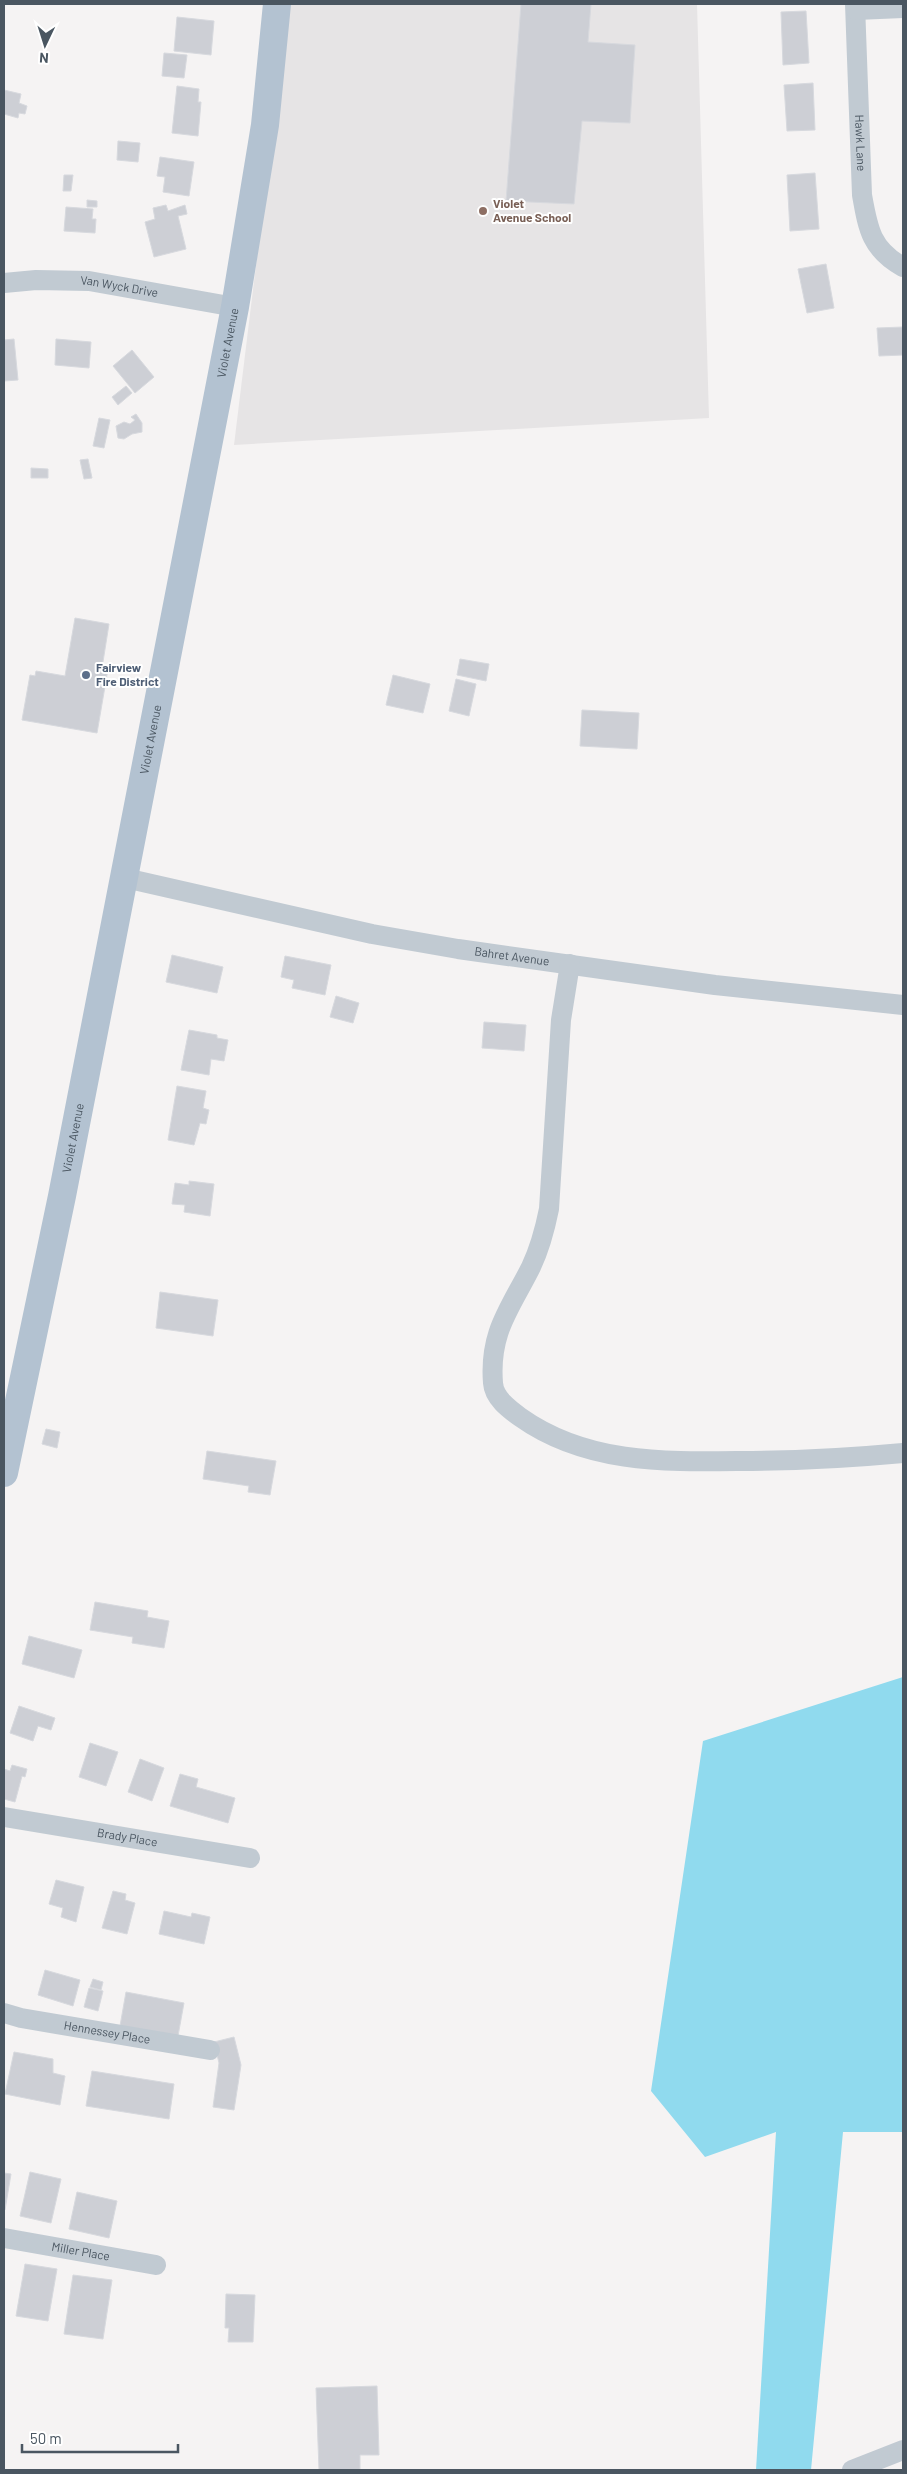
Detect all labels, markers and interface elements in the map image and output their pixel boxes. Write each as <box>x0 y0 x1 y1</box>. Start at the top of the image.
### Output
north arrow <box>20 20 70 70</box>
text: N <box>39 50 49 67</box>
street label: Hawk Lane <box>853 114 869 171</box>
place label: Violet Avenue School <box>493 196 571 224</box>
marker: Violet Avenue School <box>477 205 489 217</box>
street label: Van Wyck Drive <box>80 273 160 299</box>
street label: Violet Avenue <box>213 307 241 379</box>
place label: Fairview Fire District <box>96 660 159 688</box>
marker: Fairview Fire District <box>80 669 92 681</box>
street label: Violet Avenue <box>136 703 163 775</box>
street label: Bahret Avenue <box>474 943 550 968</box>
street label: Violet Avenue <box>59 1102 86 1174</box>
street label: Brady Place <box>96 1825 159 1848</box>
street label: Hennessey Place <box>63 2017 152 2046</box>
street label: Miller Place <box>51 2239 111 2263</box>
scale bar <box>22 2422 179 2454</box>
text: 50 m <box>30 2429 62 2447</box>

